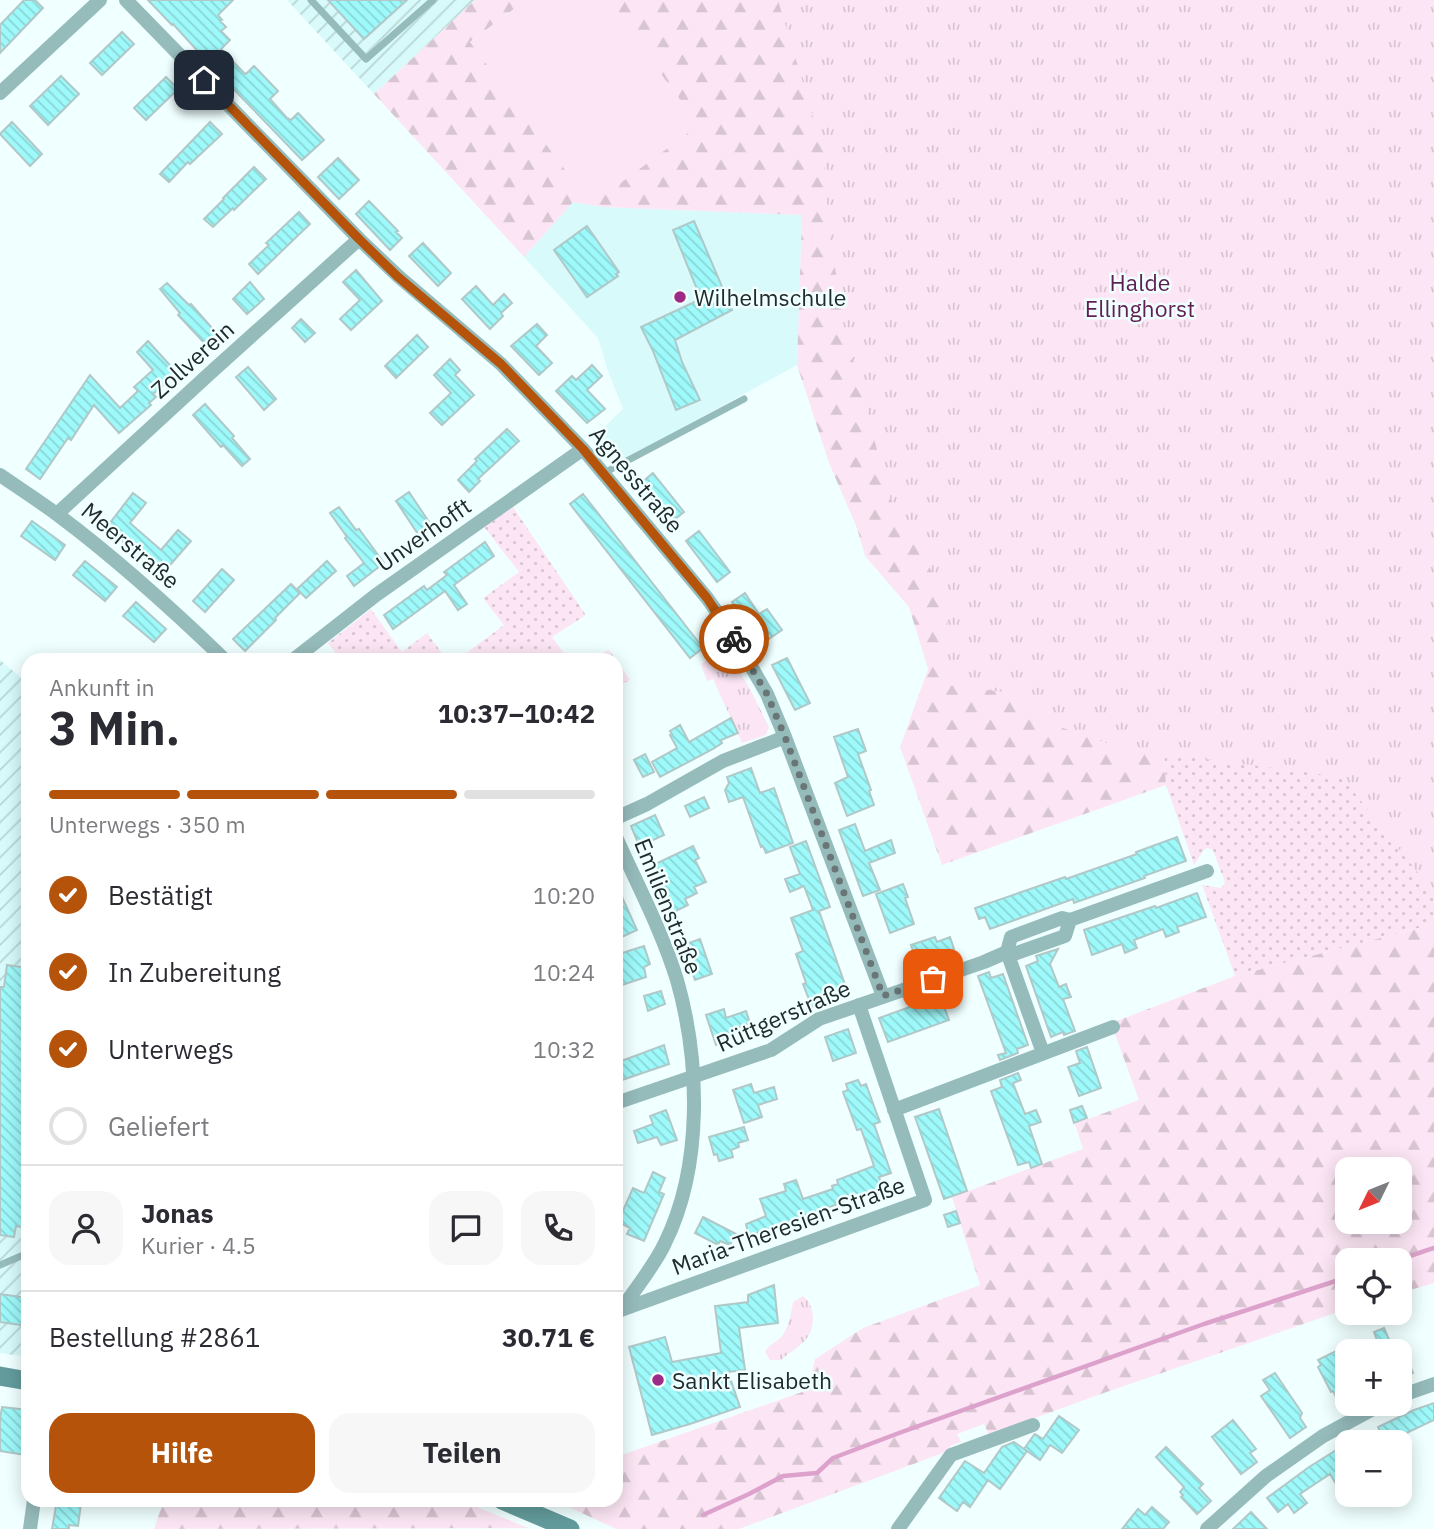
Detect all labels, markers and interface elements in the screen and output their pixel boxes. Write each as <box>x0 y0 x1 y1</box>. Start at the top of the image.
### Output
pin <box>174 50 234 110</box>
icon: home <box>185 61 223 99</box>
park label: Halde Ellinghorst <box>1085 267 1195 323</box>
place label: Wilhelmschule <box>694 282 846 312</box>
marker: Wilhelmschule <box>672 289 688 305</box>
street label: Zollverein <box>144 314 240 404</box>
street label: Agnesstraße <box>583 419 691 539</box>
street label: Unverhofft <box>370 490 476 578</box>
street label: Meerstraße <box>76 495 186 595</box>
courier <box>699 604 769 674</box>
icon: bike <box>715 620 753 658</box>
text: Ankunft in <box>49 672 155 702</box>
text: 10:37–10:42 <box>438 696 595 730</box>
text: 3 Min. <box>49 698 180 758</box>
text: Unterwegs · 350 m <box>49 809 246 839</box>
street label: Emilienstraße <box>628 834 710 978</box>
icon: check <box>49 876 87 914</box>
text: Bestätigt <box>108 878 213 912</box>
text: 10:20 <box>533 880 595 910</box>
pin <box>903 949 963 1009</box>
icon: check <box>49 953 87 991</box>
text: In Zubereitung <box>108 955 281 989</box>
text: 10:24 <box>533 957 595 987</box>
icon: bag <box>914 960 952 998</box>
street label: Rüttgerstraße <box>711 972 855 1058</box>
icon: check <box>49 1030 87 1068</box>
text: Unterwegs <box>108 1032 234 1066</box>
text: 10:32 <box>533 1034 595 1064</box>
text: Geliefert <box>108 1109 210 1143</box>
north arrow <box>1335 1157 1412 1234</box>
map controls <box>1335 1157 1412 1507</box>
street label: Maria-Theresien-Straße <box>667 1169 909 1281</box>
button: person <box>49 1191 123 1265</box>
button: chat <box>429 1191 503 1265</box>
button: phone <box>521 1191 595 1265</box>
text: Jonas <box>141 1196 214 1230</box>
text: Kurier · 4.5 <box>141 1230 256 1260</box>
button: locate <box>1335 1248 1412 1325</box>
text: Bestellung #2861 <box>49 1320 260 1354</box>
text: 30.71 € <box>502 1320 595 1354</box>
button: + <box>1335 1339 1412 1416</box>
place label: Sankt Elisabeth <box>672 1365 832 1395</box>
marker: Sankt Elisabeth <box>650 1372 666 1388</box>
button: Hilfe <box>49 1413 315 1493</box>
button: Teilen <box>329 1413 595 1493</box>
button: − <box>1335 1430 1412 1507</box>

